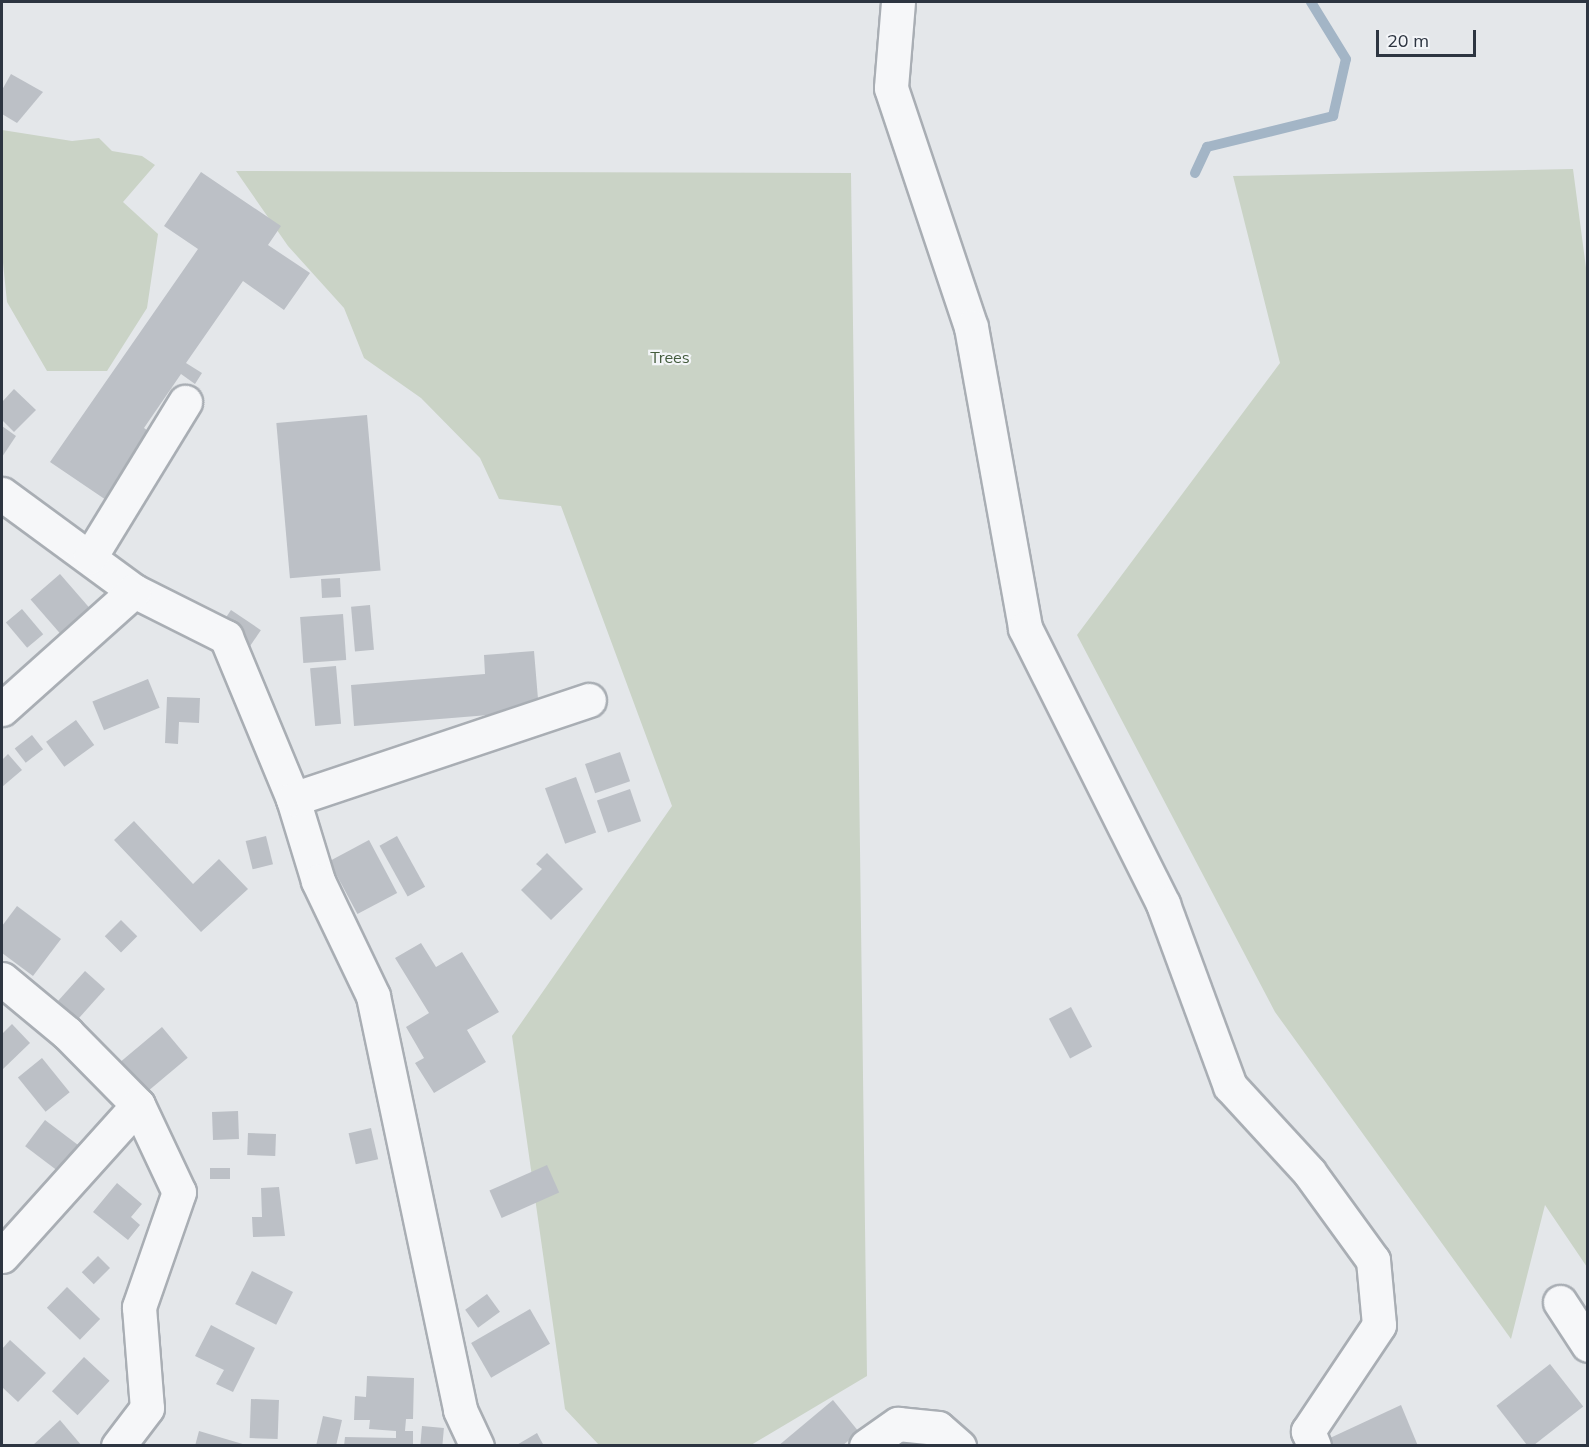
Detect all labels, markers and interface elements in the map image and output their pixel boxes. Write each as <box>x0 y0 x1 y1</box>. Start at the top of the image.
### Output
scale bar <box>1379 18 1480 56</box>
text: 20 m <box>1387 29 1429 52</box>
park label: Trees <box>650 347 690 367</box>

